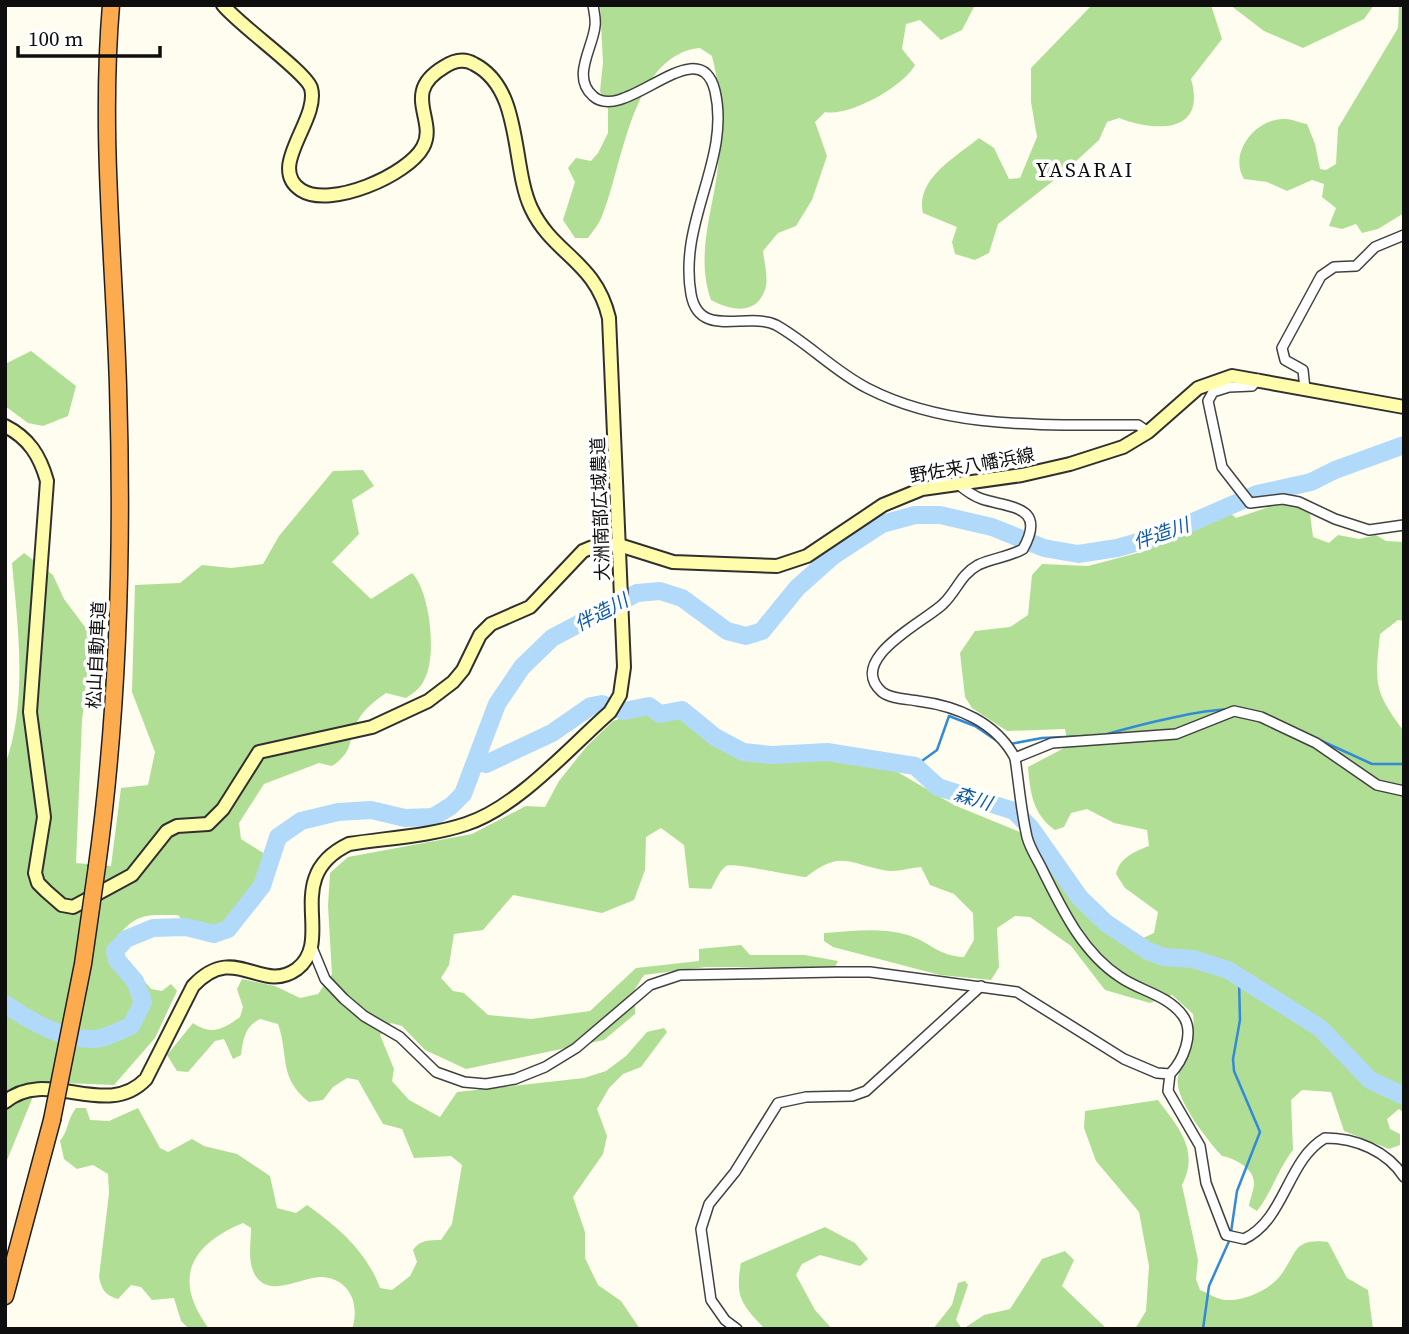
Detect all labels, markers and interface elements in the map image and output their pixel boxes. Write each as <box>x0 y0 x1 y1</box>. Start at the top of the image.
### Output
scale bar <box>18 14 159 58</box>
text: 100 m <box>28 24 83 53</box>
district label: YASARAI <box>1036 155 1134 184</box>
street label: 大洲南部広域農道 <box>585 437 615 581</box>
street label: 野佐来八幡浜線 <box>908 442 1036 488</box>
water label: 伴造川 <box>1130 511 1194 555</box>
water label: 伴造川 <box>570 586 634 637</box>
street label: 松山自動車道 <box>81 600 111 710</box>
water label: 森川 <box>951 780 997 817</box>

